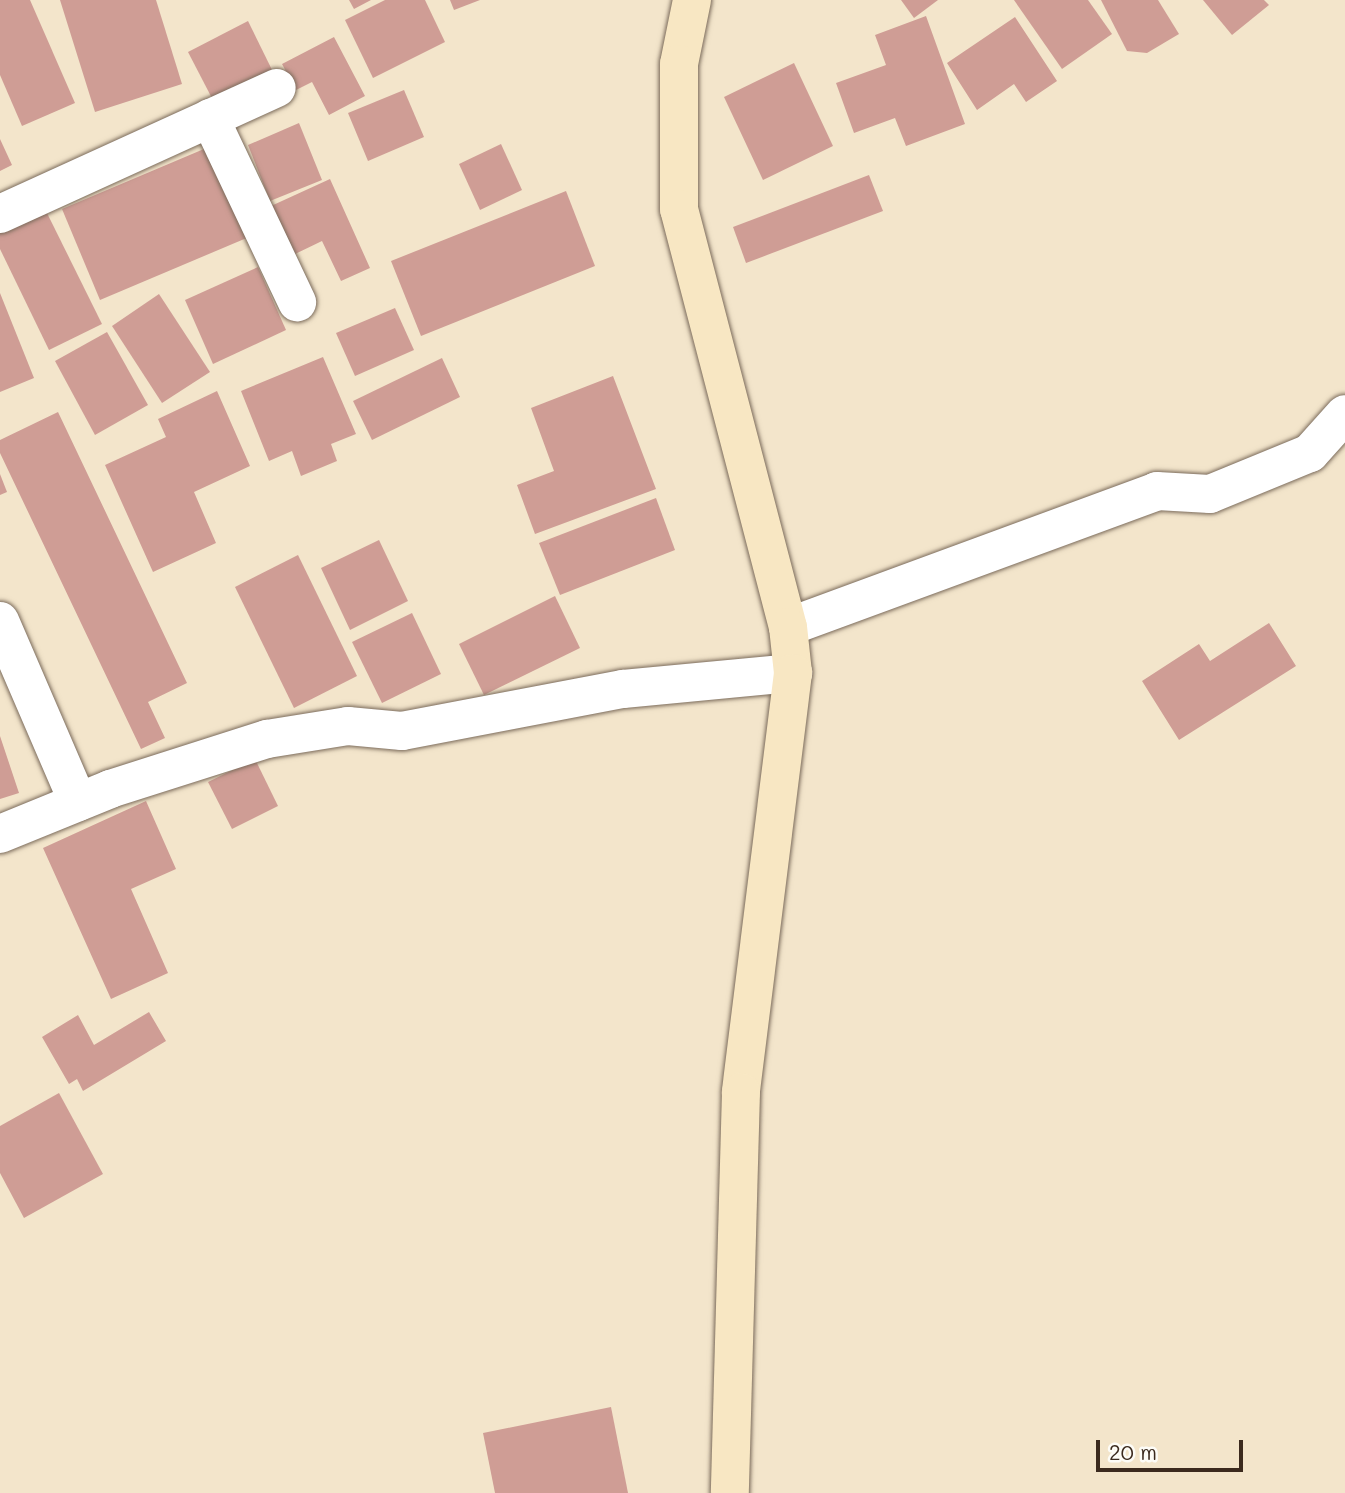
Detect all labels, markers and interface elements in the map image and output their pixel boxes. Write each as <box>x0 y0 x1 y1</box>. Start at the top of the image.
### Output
scale bar <box>1100 1426 1247 1470</box>
text: 20 m <box>1109 1438 1157 1465</box>

